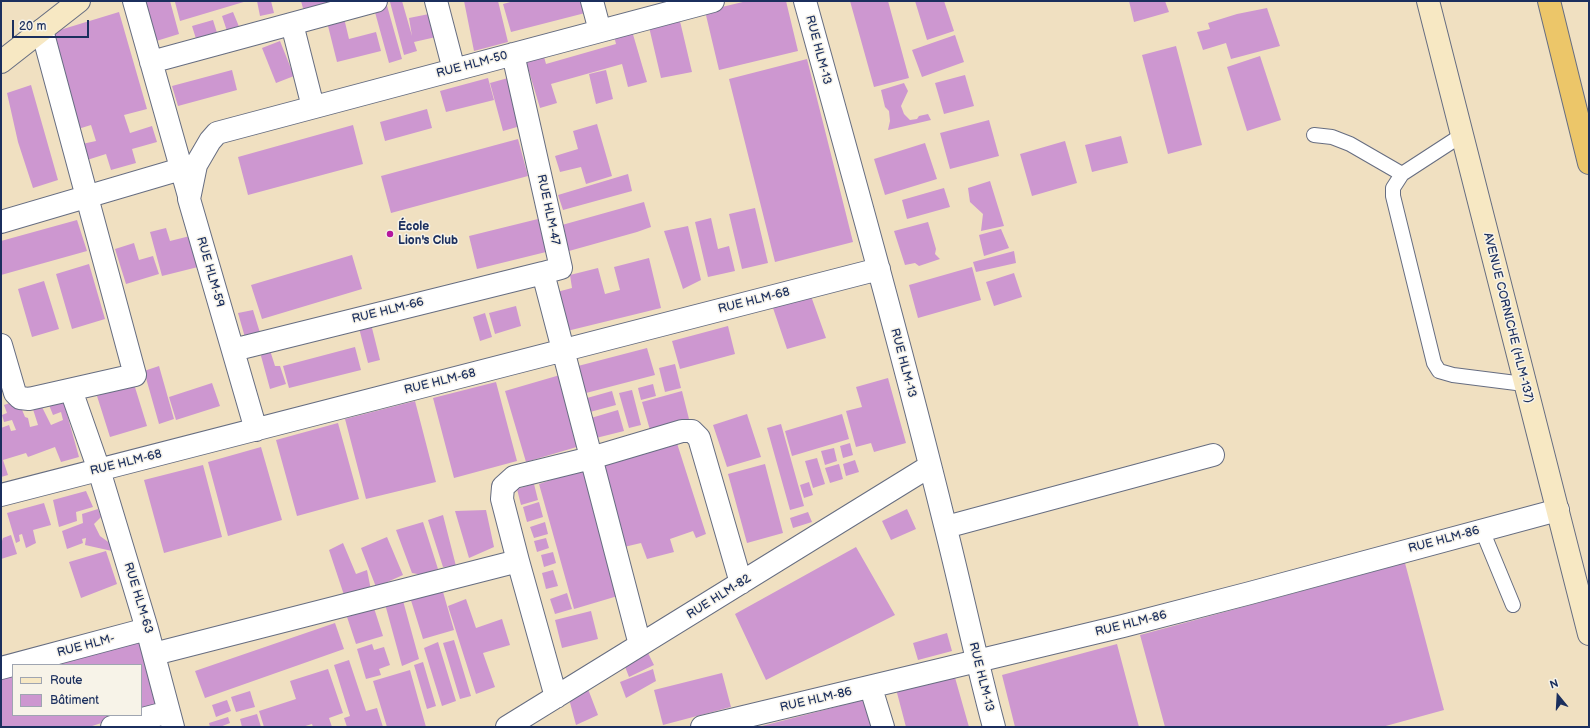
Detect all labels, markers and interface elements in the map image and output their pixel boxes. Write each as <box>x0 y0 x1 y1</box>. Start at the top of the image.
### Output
scale bar <box>14 12 91 38</box>
street label: RUE HLM-13 <box>802 14 834 86</box>
text: 20 m <box>19 19 46 34</box>
street label: RUE HLM-50 <box>435 49 509 81</box>
street label: RUE HLM-47 <box>533 173 563 247</box>
place label: École Lion's Club <box>398 220 458 248</box>
marker: École Lion's Club <box>385 229 395 239</box>
street label: AVENUE CORNICHE (HLM-137) <box>1480 231 1536 405</box>
street label: RUE HLM-59 <box>193 235 227 309</box>
street label: RUE HLM-68 <box>717 285 791 317</box>
street label: RUE HLM-66 <box>351 295 425 327</box>
street label: RUE HLM-13 <box>887 327 919 399</box>
street label: RUE HLM-68 <box>403 366 477 398</box>
street label: RUE HLM-68 <box>89 447 163 479</box>
street label: RUE HLM-86 <box>1407 524 1481 556</box>
street label: RUE HLM-63 <box>120 561 156 635</box>
street label: RUE HLM-82 <box>684 572 754 622</box>
street label: RUE HLM-86 <box>1094 608 1168 640</box>
street label: RUE HLM- <box>56 631 116 661</box>
street label: RUE HLM-13 <box>965 641 997 713</box>
legend <box>12 664 142 716</box>
text: Route <box>50 673 82 688</box>
north arrow <box>1538 676 1578 716</box>
text: N <box>1548 677 1560 692</box>
street label: RUE HLM-86 <box>779 685 853 715</box>
text: Bâtiment <box>50 693 99 708</box>

